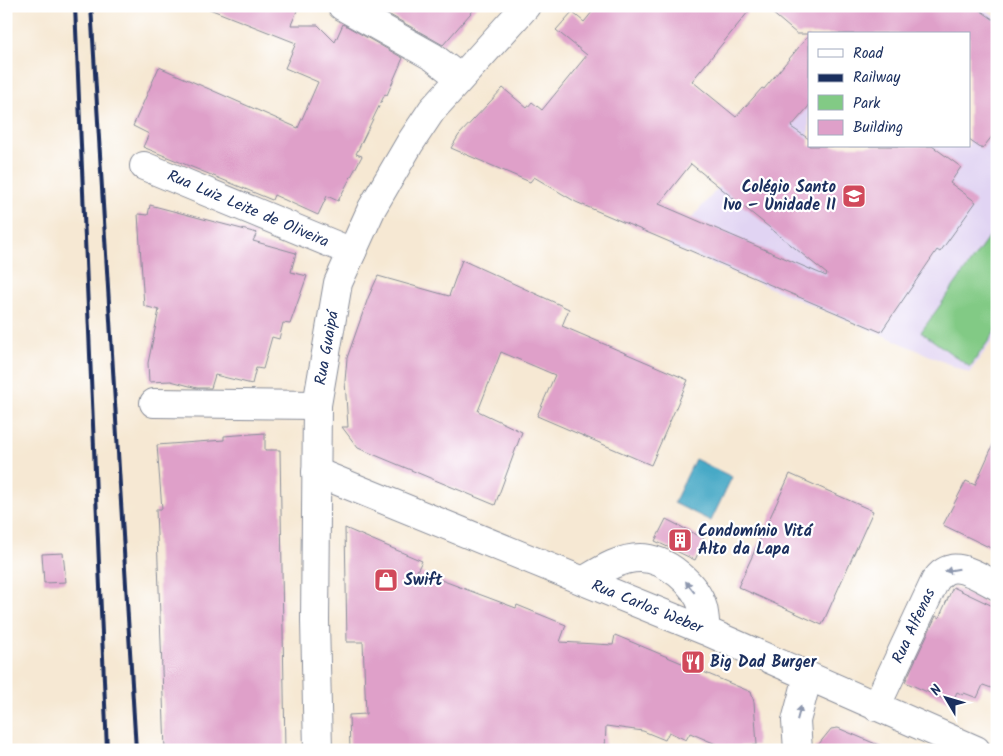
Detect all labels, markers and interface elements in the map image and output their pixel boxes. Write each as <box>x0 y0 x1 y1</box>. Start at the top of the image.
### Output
legend <box>808 32 970 148</box>
text: Road <box>853 42 884 66</box>
text: Railway <box>853 66 901 90</box>
text: Park <box>853 92 881 116</box>
text: Building <box>853 116 903 140</box>
street label: Rua Luiz Leite de Oliveira <box>163 164 333 254</box>
place label: Colégio Santo Ivo – Unidade II <box>723 175 836 218</box>
school or university icon: Colégio Santo Ivo – Unidade II <box>841 183 867 209</box>
street label: Rua Guaipá <box>308 308 346 387</box>
place label: Condomínio Vitá Alto da Lapa <box>698 519 814 562</box>
building icon: Condomínio Vitá Alto da Lapa <box>667 527 693 553</box>
shop icon: Swift <box>373 567 399 593</box>
one-way arrow <box>944 567 960 575</box>
place label: Swift <box>404 568 443 593</box>
street label: Rua Carlos Weber <box>587 573 708 641</box>
one-way arrow <box>684 580 695 593</box>
street label: Rua Alfenas <box>886 584 942 668</box>
restaurant icon: Big Dad Burger <box>680 649 706 675</box>
place label: Big Dad Burger <box>710 650 818 675</box>
north arrow <box>920 674 970 724</box>
text: N <box>925 680 948 701</box>
one-way arrow <box>795 705 803 720</box>

